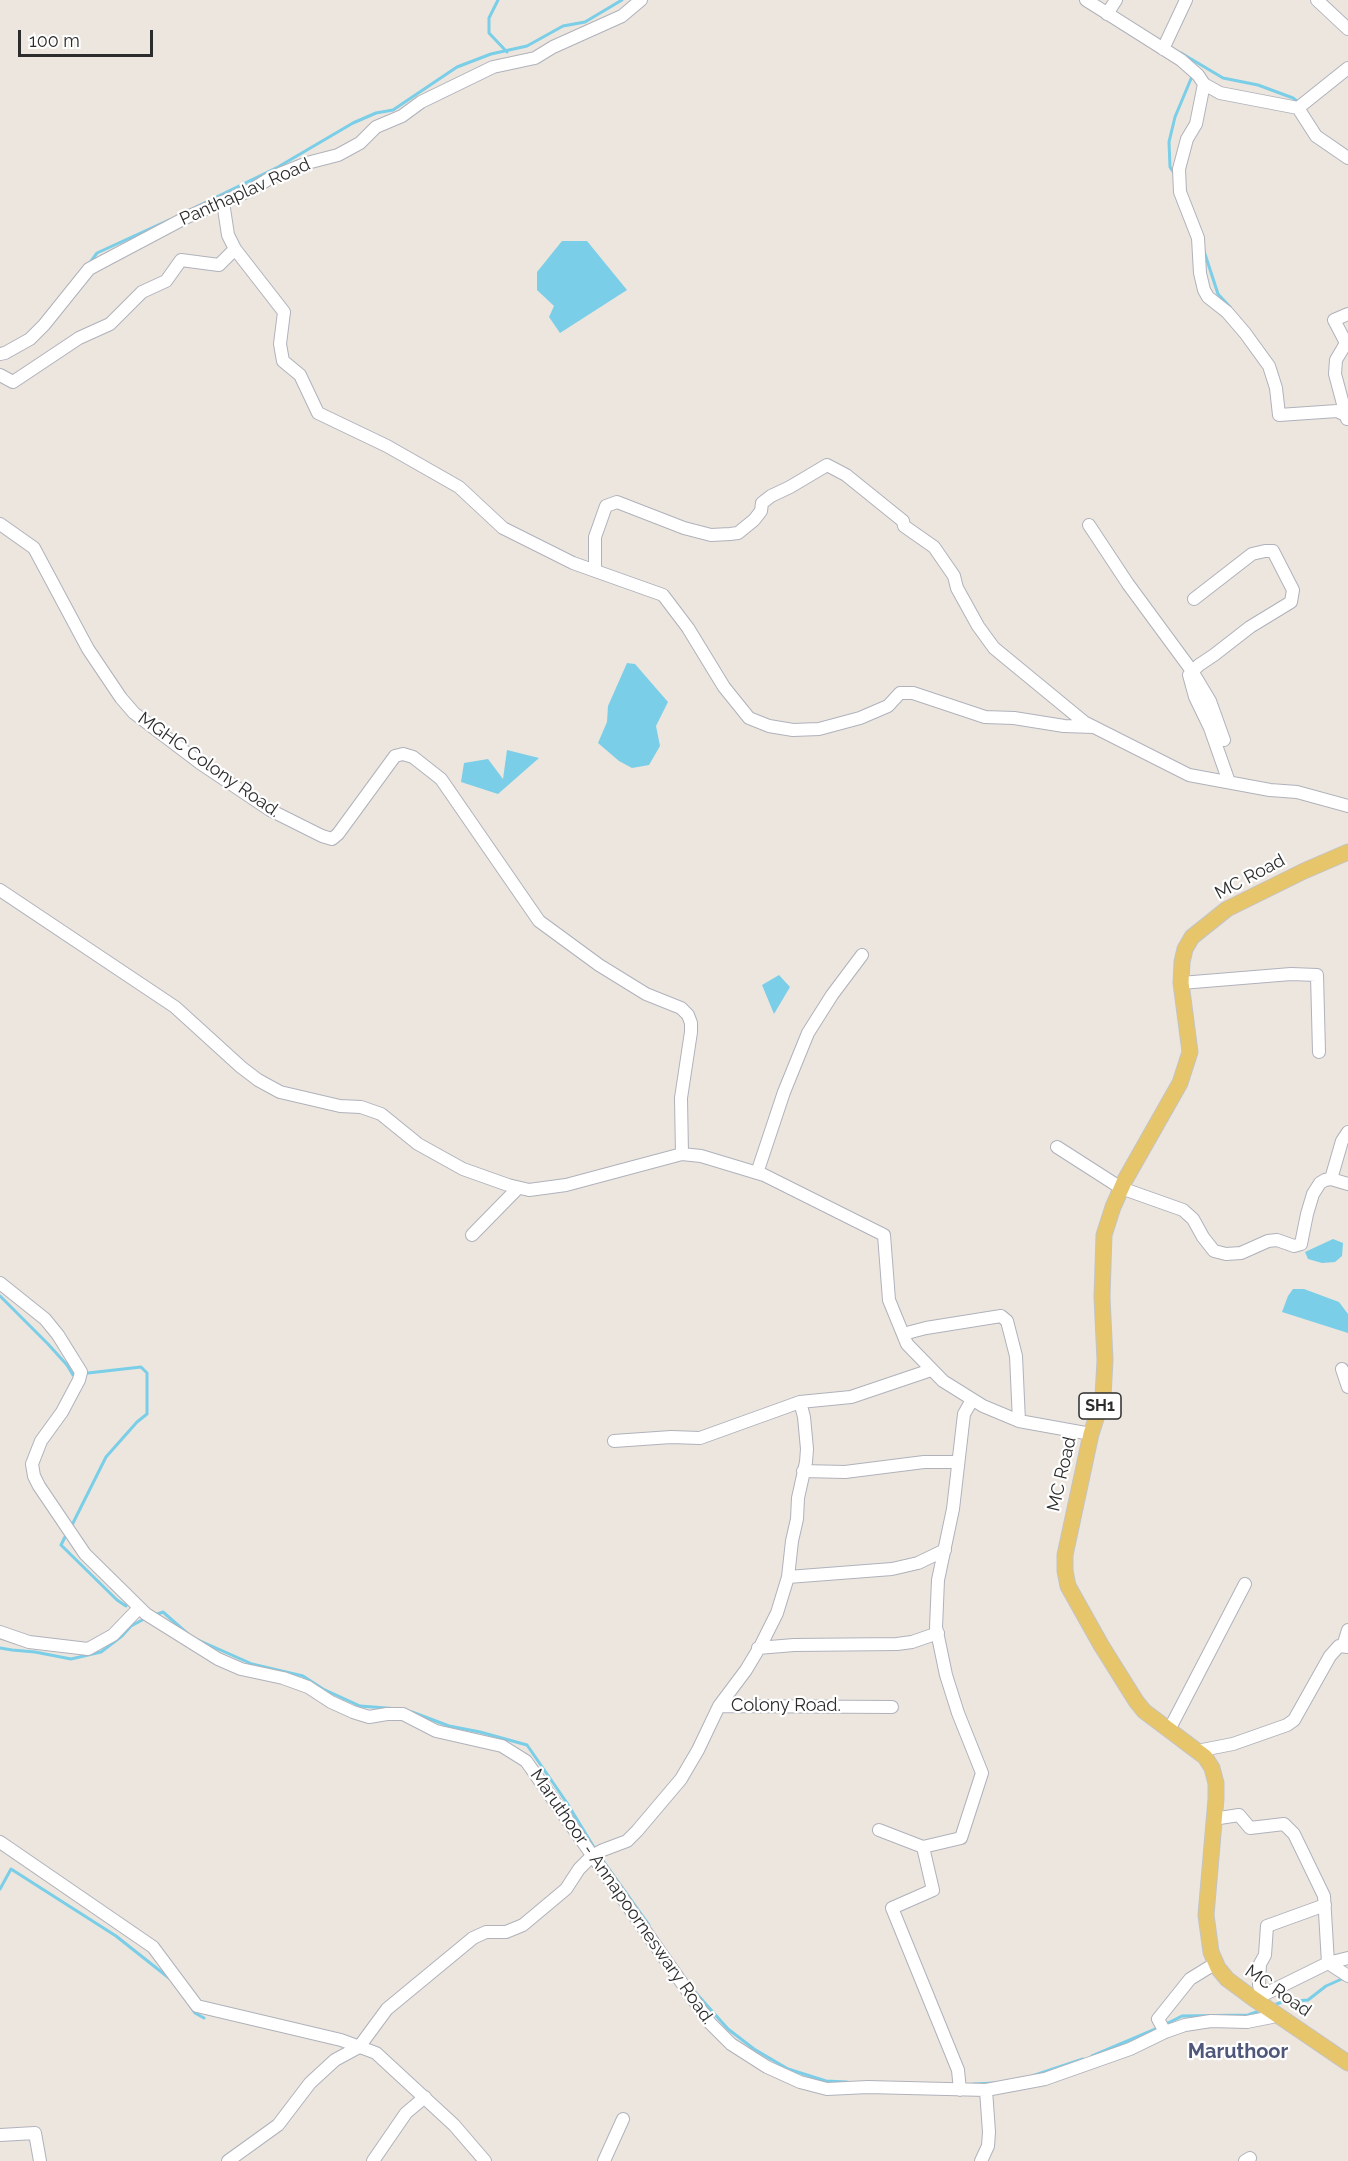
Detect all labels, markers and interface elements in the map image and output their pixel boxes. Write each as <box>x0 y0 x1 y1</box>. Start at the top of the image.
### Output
scale bar <box>21 18 156 56</box>
text: 100 m <box>29 30 80 51</box>
street label: Panthaplav Road <box>176 154 314 230</box>
street label: MGHC Colony Road. <box>134 708 284 822</box>
street label: MC Road <box>1211 850 1289 904</box>
road number: SH1 <box>1079 1393 1121 1419</box>
street label: MC Road <box>1043 1435 1081 1513</box>
street label: Colony Road. <box>731 1695 841 1717</box>
street label: Maruthoor - Annapoorneswary Road. <box>525 1765 719 2029</box>
street label: MC Road <box>1241 1960 1315 2022</box>
district label: Maruthoor <box>1188 2040 1288 2064</box>

